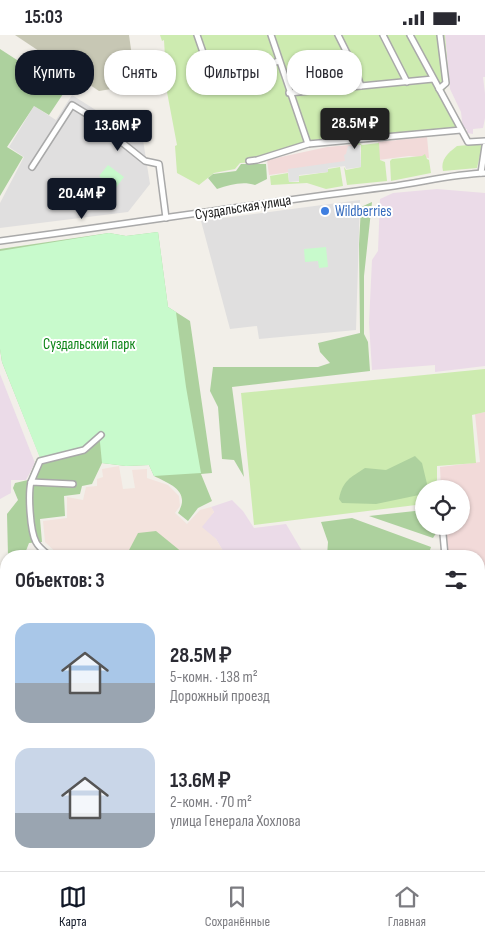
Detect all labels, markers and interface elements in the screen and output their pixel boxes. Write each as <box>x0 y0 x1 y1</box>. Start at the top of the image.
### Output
text: 15:03 <box>25 6 63 29</box>
chip: Купить <box>15 50 94 95</box>
chip: Снять <box>104 50 176 95</box>
chip: Фильтры <box>186 50 277 95</box>
chip: Новое <box>287 50 362 95</box>
pin: 28.5M ₽ <box>309 107 401 150</box>
pin: 13.6M ₽ <box>72 109 164 152</box>
text: 28.5M ₽ <box>331 114 379 133</box>
text: 13.6M ₽ <box>95 116 141 135</box>
pin: 20.4M ₽ <box>36 177 128 220</box>
text: 20.4M ₽ <box>58 184 106 203</box>
street label: Суздальская улица <box>194 190 293 224</box>
place label: Wildberries <box>335 202 392 221</box>
marker: Wildberries <box>319 205 331 217</box>
park label: Суздальский парк <box>43 335 135 354</box>
map controls <box>415 480 470 535</box>
button: locate <box>415 480 470 535</box>
icon: filters <box>442 566 470 594</box>
text: Объектов: 3 <box>15 568 105 593</box>
icon: home <box>55 643 115 703</box>
text: 28.5M ₽ <box>170 643 232 668</box>
text: 5-комн. · 138 m² <box>170 668 258 687</box>
text: Дорожный проезд <box>170 687 270 706</box>
icon: home <box>55 768 115 828</box>
text: 13.6M ₽ <box>170 768 231 793</box>
text: 2-комн. · 70 m² <box>170 793 252 812</box>
text: улица Генерала Хохлова <box>170 812 301 831</box>
tab: Карта <box>59 883 87 930</box>
tab: Сохранённые <box>205 883 270 930</box>
tab: Главная <box>388 883 426 930</box>

